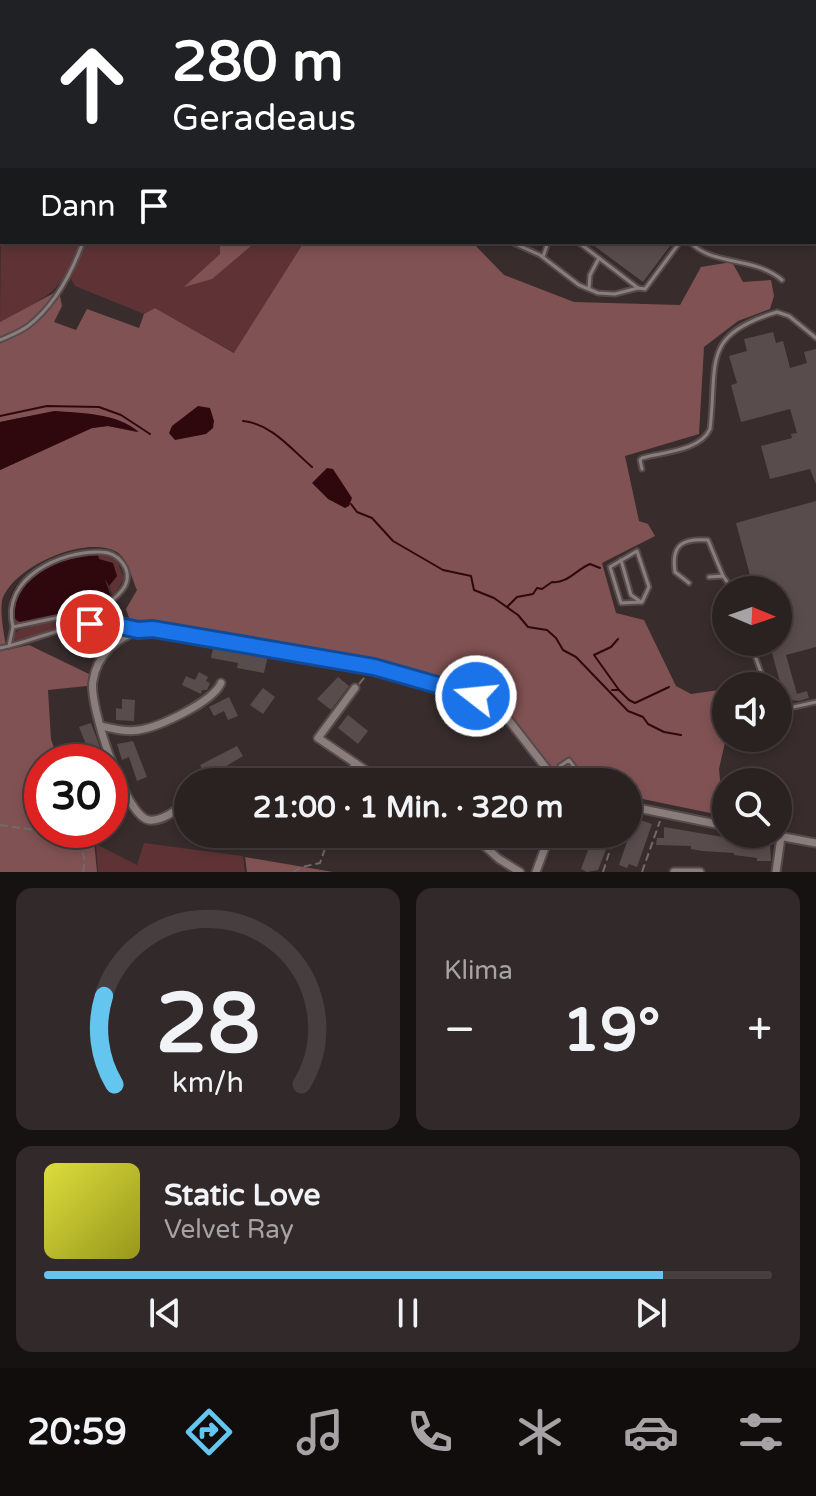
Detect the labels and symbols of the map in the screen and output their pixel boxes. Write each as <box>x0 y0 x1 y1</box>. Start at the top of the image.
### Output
north arrow <box>712 576 792 656</box>
pin <box>56 590 124 658</box>
position arrow <box>434 654 518 738</box>
speed limit sign: 30 <box>24 744 128 848</box>

